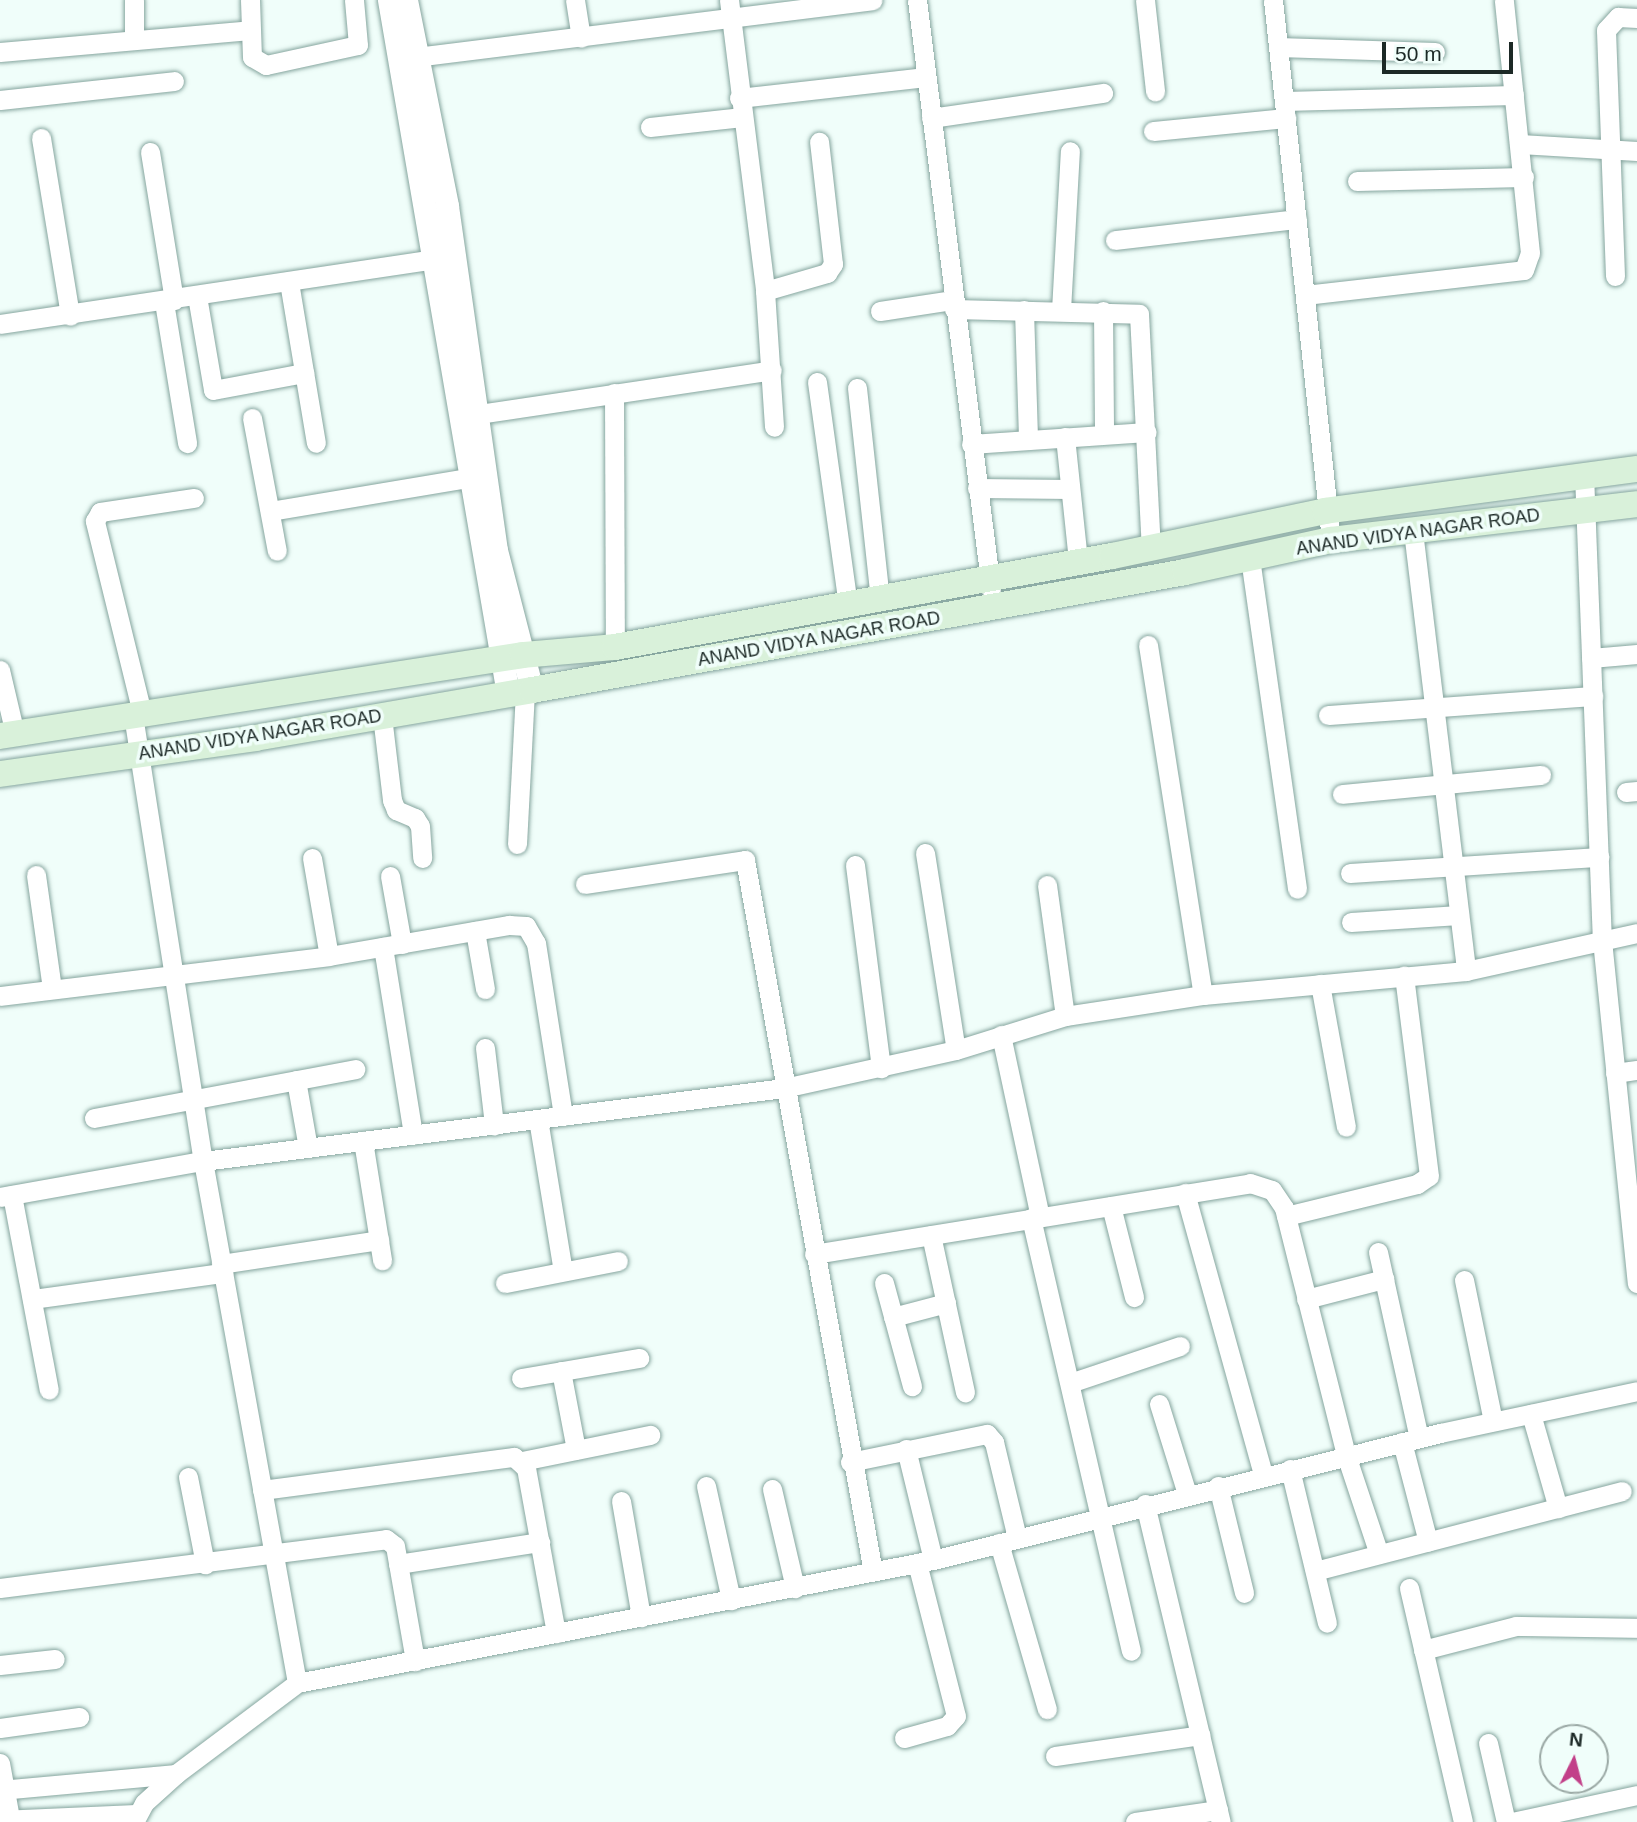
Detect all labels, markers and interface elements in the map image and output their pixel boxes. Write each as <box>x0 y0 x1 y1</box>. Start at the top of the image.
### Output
scale bar <box>1385 28 1516 72</box>
text: 50 m <box>1395 42 1442 65</box>
street label: ANAND VIDYA NAGAR ROAD <box>1294 504 1542 560</box>
street label: ANAND VIDYA NAGAR ROAD <box>696 607 942 671</box>
street label: ANAND VIDYA NAGAR ROAD <box>136 705 384 765</box>
north arrow <box>1539 1724 1609 1794</box>
text: N <box>1568 1728 1584 1751</box>

